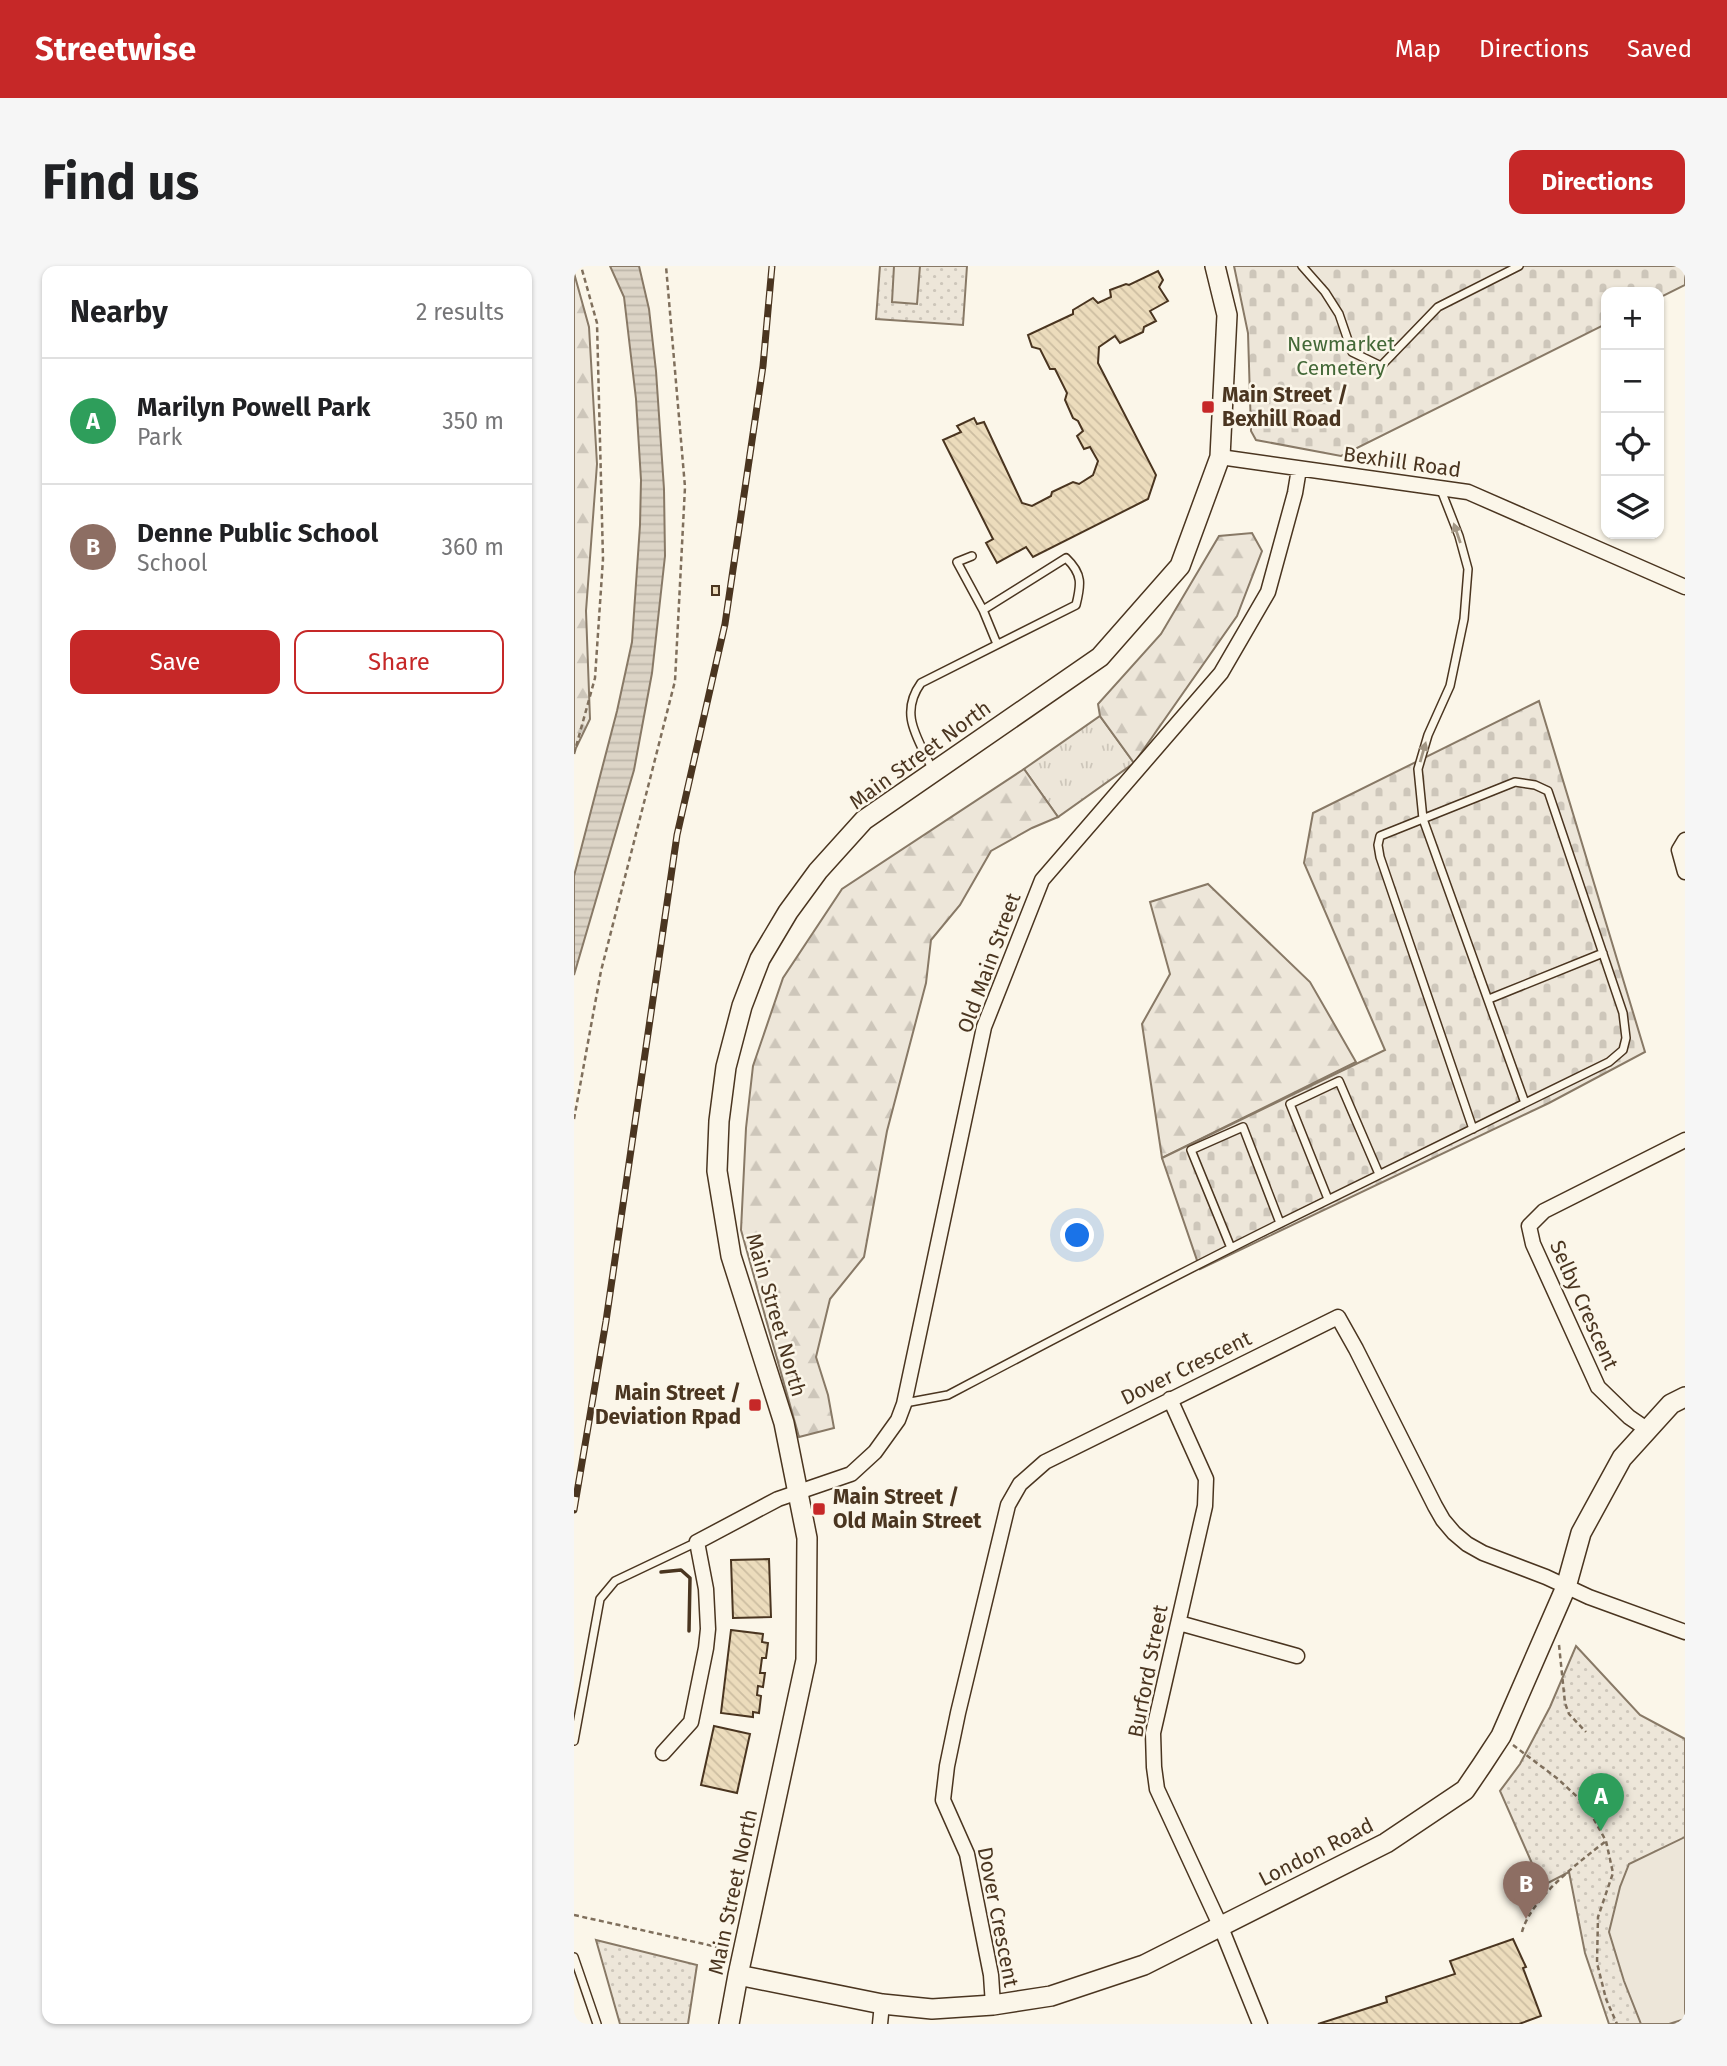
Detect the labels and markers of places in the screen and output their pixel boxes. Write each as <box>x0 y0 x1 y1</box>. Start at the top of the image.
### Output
place label: Main Street / Bexhill Road <box>1222 382 1348 432</box>
marker: Main Street / Bexhill Road <box>1200 399 1216 415</box>
place label: Main Street / Deviation Rpad <box>595 1380 741 1430</box>
marker: Main Street / Deviation Rpad <box>747 1397 763 1413</box>
place label: Main Street / Old Main Street <box>833 1484 982 1534</box>
marker: Main Street / Old Main Street <box>811 1501 827 1517</box>
pin: A <box>1578 1773 1624 1831</box>
pin: B <box>1503 1861 1549 1919</box>

